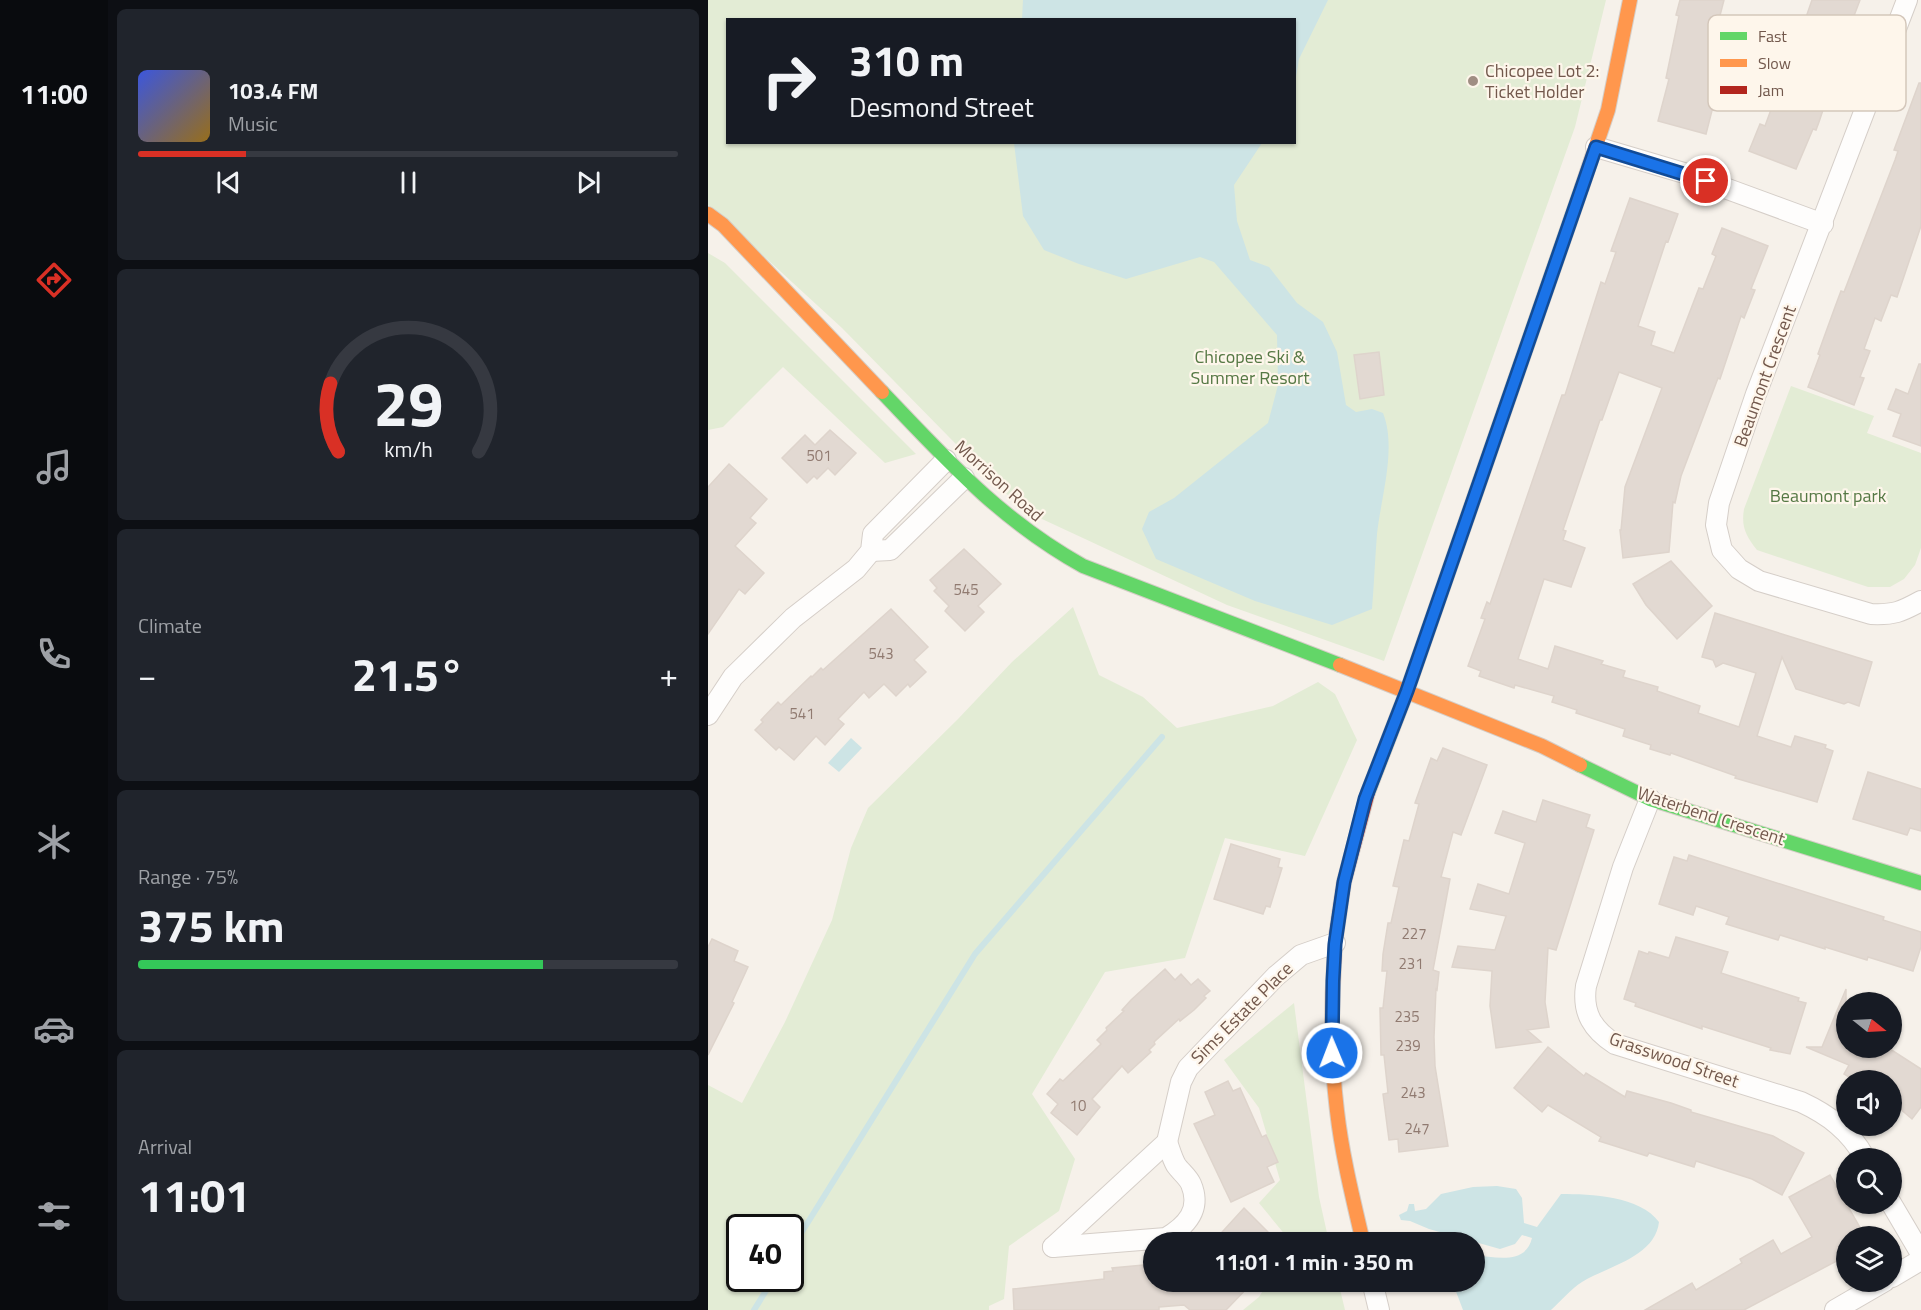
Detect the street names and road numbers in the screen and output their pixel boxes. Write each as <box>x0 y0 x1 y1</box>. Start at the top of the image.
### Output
street label: Beaumont Crescent <box>1726 300 1803 451</box>
street label: Morrison Road <box>949 433 1050 528</box>
street label: Waterbend Crescent <box>1634 779 1789 852</box>
street label: Sims Estate Place <box>1184 955 1299 1070</box>
street label: Grasswood Street <box>1606 1025 1743 1095</box>

